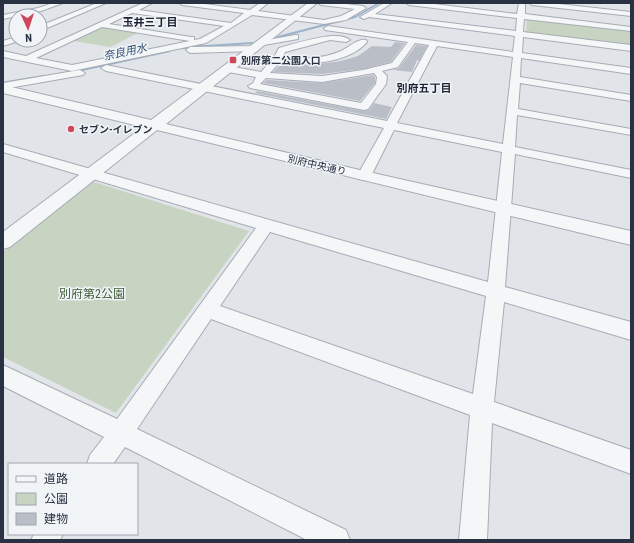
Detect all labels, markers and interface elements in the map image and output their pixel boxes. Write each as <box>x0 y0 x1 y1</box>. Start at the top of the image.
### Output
north arrow <box>8 8 48 48</box>
district label: 玉井三丁目 <box>123 16 178 29</box>
text: N <box>25 31 32 44</box>
water label: 奈良用水 <box>102 41 149 63</box>
marker: 別府第二公園入口 <box>228 55 238 65</box>
place label: 別府第二公園入口 <box>241 55 321 66</box>
district label: 別府五丁目 <box>397 82 452 95</box>
marker: セブン-イレブン <box>66 124 76 134</box>
place label: セブン-イレブン <box>79 124 153 135</box>
street label: 別府中央通り <box>287 153 347 177</box>
park label: 別府第2公園 <box>59 287 125 301</box>
legend <box>8 463 138 535</box>
text: 道路 <box>44 472 68 486</box>
text: 公園 <box>44 492 68 506</box>
text: 建物 <box>44 512 68 526</box>

